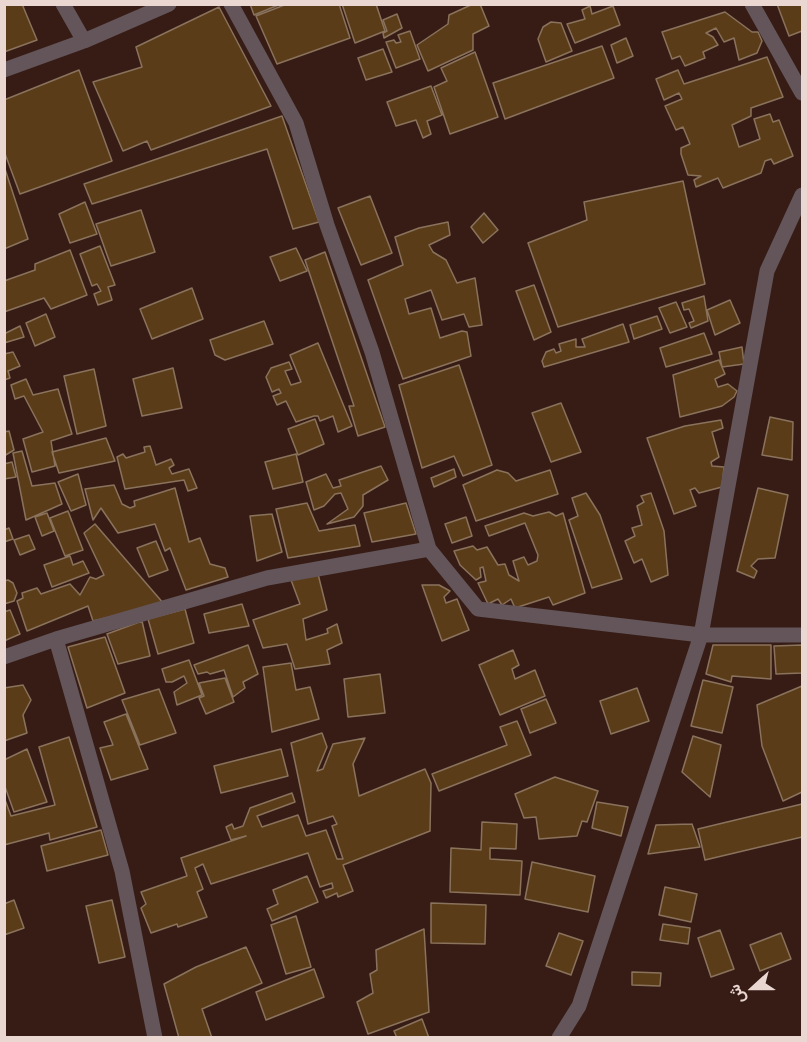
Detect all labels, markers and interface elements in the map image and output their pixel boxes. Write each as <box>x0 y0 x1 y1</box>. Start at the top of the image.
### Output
north arrow <box>723 958 783 1018</box>
text: ش <box>722 981 751 1008</box>

